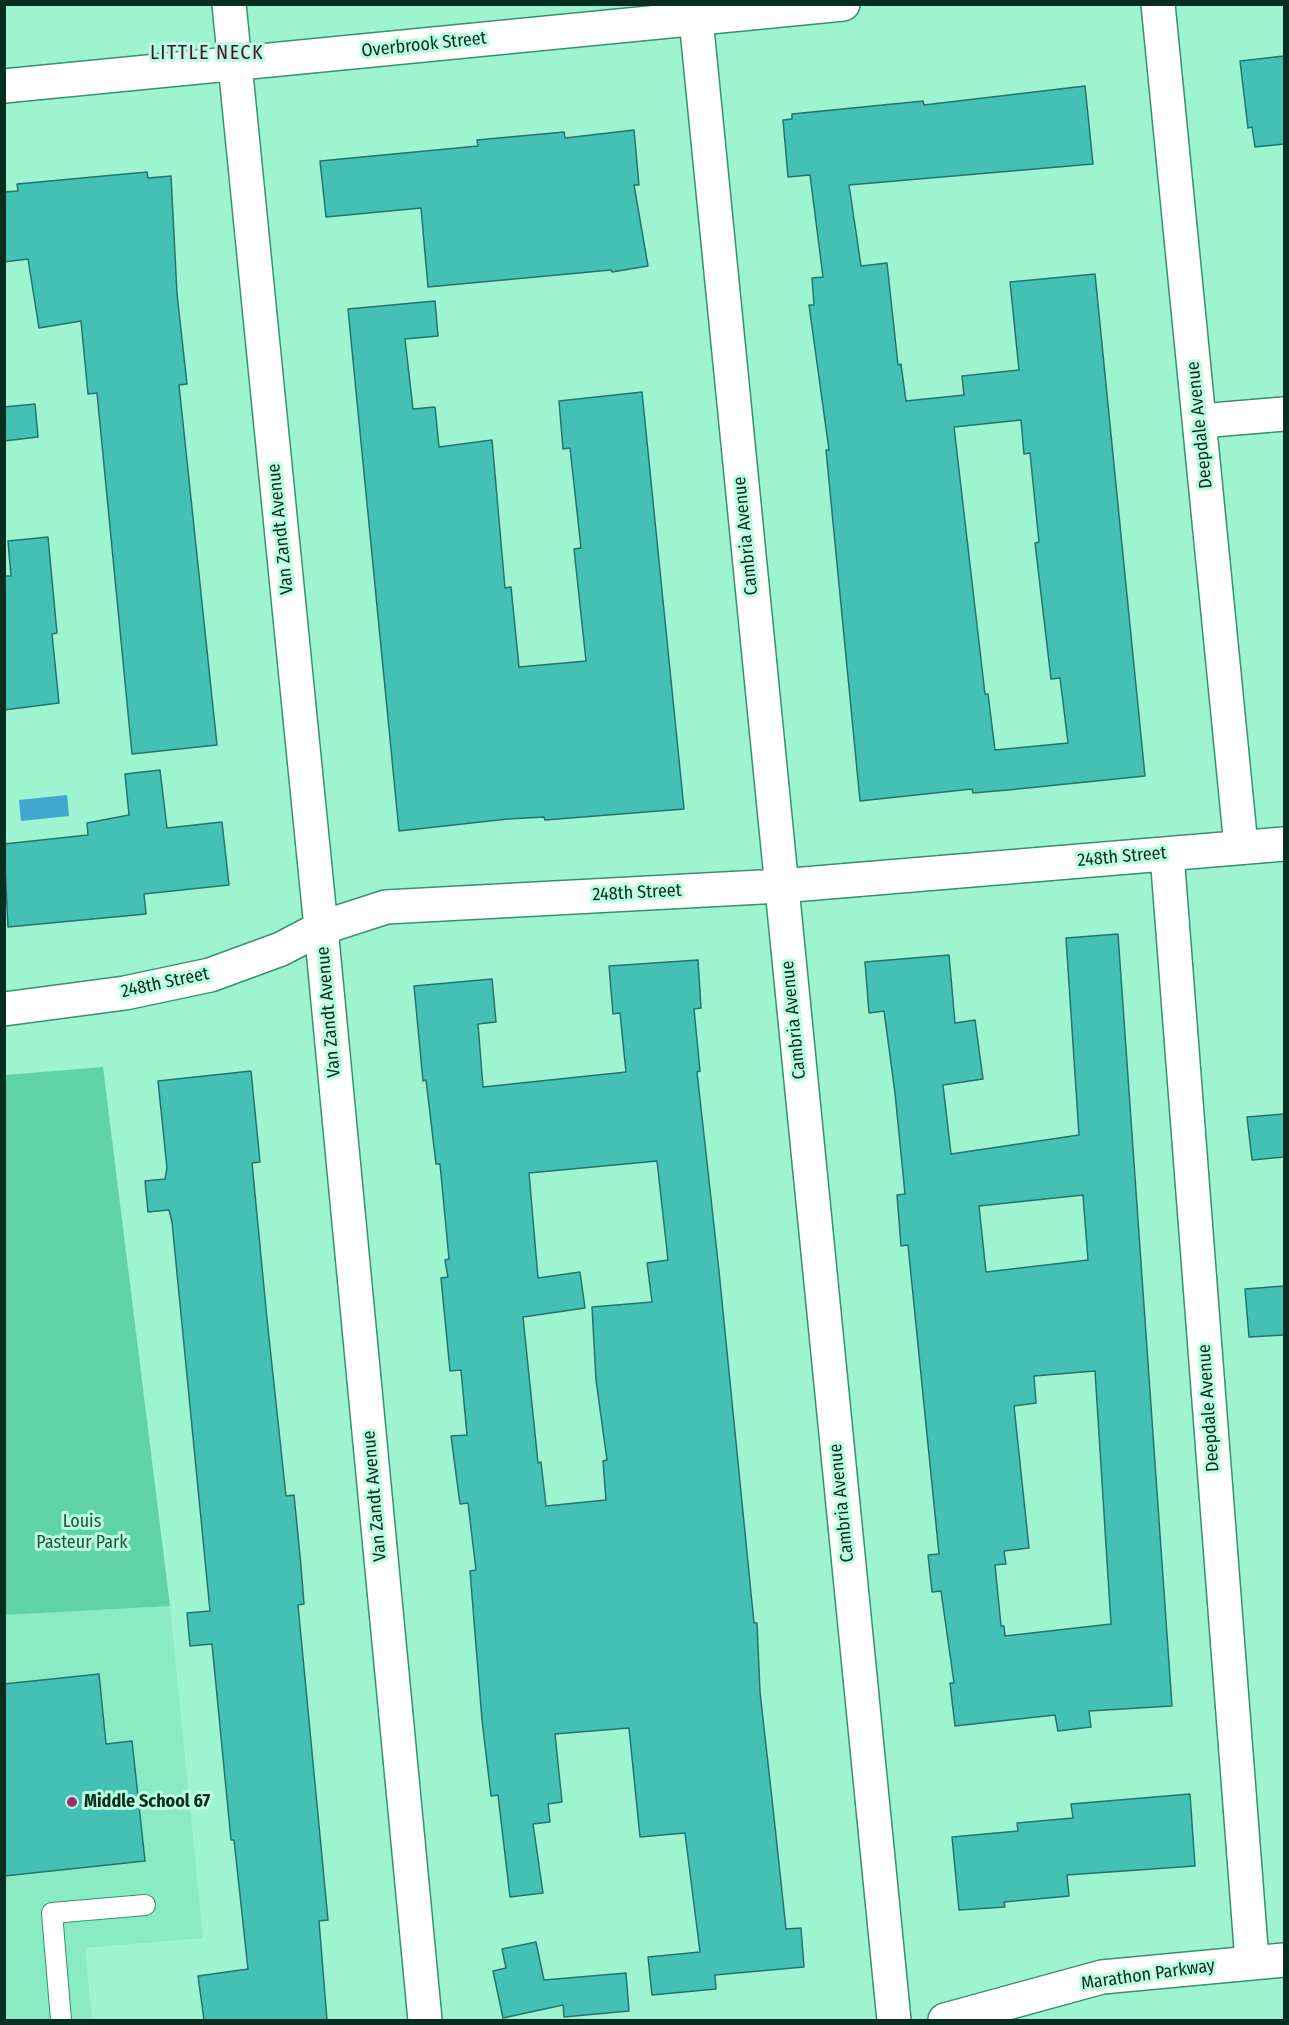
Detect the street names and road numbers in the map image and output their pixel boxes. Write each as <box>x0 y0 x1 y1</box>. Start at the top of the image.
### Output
street label: Overbrook Street <box>360 28 488 62</box>
street label: Deepdale Avenue <box>1183 360 1217 490</box>
street label: Van Zandt Avenue <box>263 463 299 595</box>
street label: Cambria Avenue <box>729 476 763 596</box>
street label: 248th Street <box>1077 842 1167 872</box>
street label: 248th Street <box>592 880 682 906</box>
street label: Van Zandt Avenue <box>313 946 345 1078</box>
street label: Cambria Avenue <box>777 960 811 1080</box>
street label: 248th Street <box>119 963 211 1003</box>
street label: Deepdale Avenue <box>1194 1343 1224 1473</box>
street label: Van Zandt Avenue <box>359 1430 391 1562</box>
street label: Cambria Avenue <box>825 1443 859 1563</box>
street label: Marathon Parkway <box>1080 1955 1216 1995</box>

